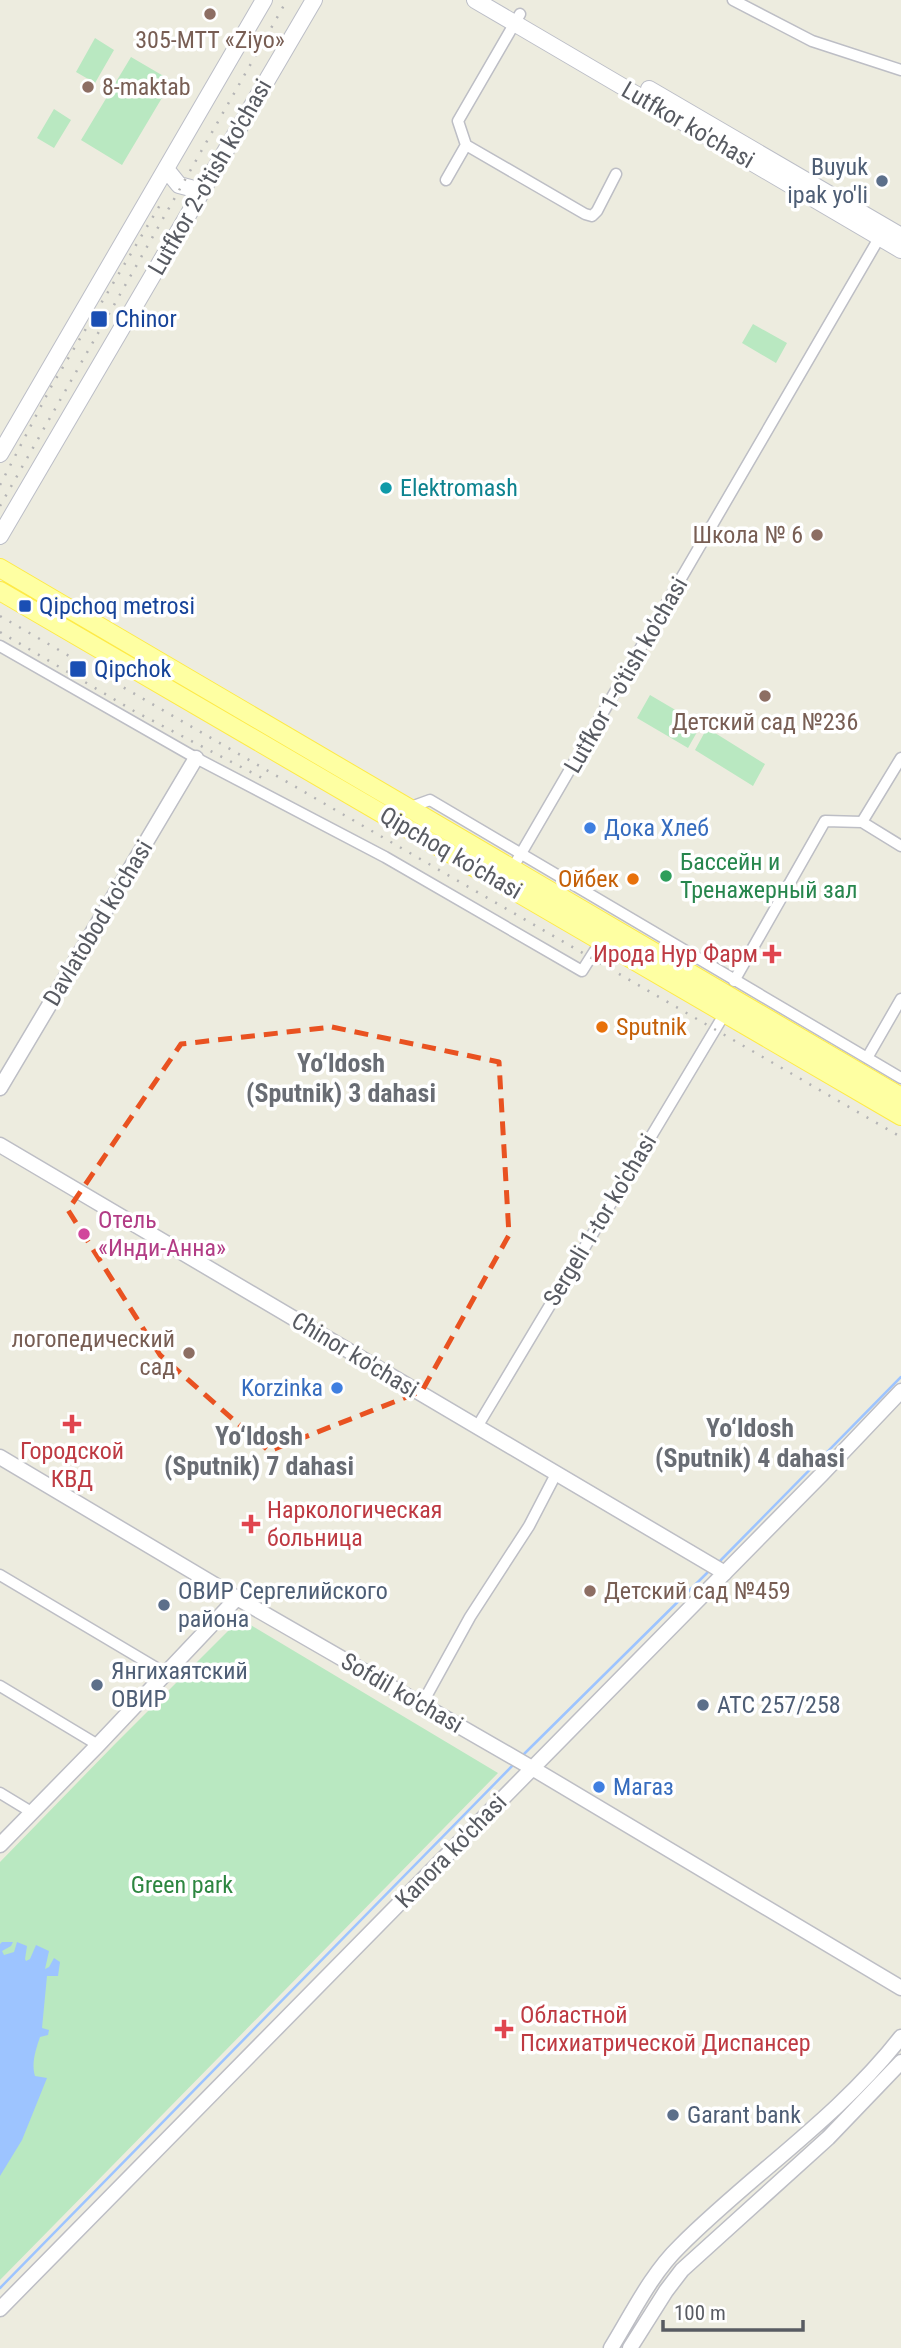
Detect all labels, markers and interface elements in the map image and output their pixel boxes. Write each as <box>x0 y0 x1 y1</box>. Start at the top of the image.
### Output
marker: 305-MTT «Ziyo» <box>202 6 218 22</box>
place label: 305-MTT «Ziyo» <box>135 26 285 54</box>
place label: 8-maktab <box>102 73 191 101</box>
street label: Lutfkor 2-o'tish ko'chasi <box>143 74 277 280</box>
street label: Lutfkor ko'chasi <box>617 76 759 174</box>
marker: 8-maktab <box>80 79 96 95</box>
place label: Buyuk ipak yo'li <box>787 153 868 209</box>
marker: Buyuk ipak yo'li <box>874 173 890 189</box>
place label: Chinor <box>115 305 177 333</box>
marker: Chinor <box>89 309 109 329</box>
place label: Elektromash <box>400 474 518 502</box>
marker: Elektromash <box>378 480 394 496</box>
place label: Школа № 6 <box>692 521 803 549</box>
marker: Школа № 6 <box>809 527 825 543</box>
street label: Lutfkor 1-o'tish ko'chasi <box>559 572 693 778</box>
place label: Qipchoq metrosi <box>39 592 195 620</box>
marker: Qipchoq metrosi <box>17 598 33 614</box>
place label: Qipchok <box>94 655 171 683</box>
marker: Qipchok <box>68 659 88 679</box>
marker: Детский сад №236 <box>757 688 773 704</box>
place label: Детский сад №236 <box>672 708 858 736</box>
street label: Qipchoq ko'chasi <box>375 801 527 905</box>
place label: Дока Хлеб <box>604 814 709 842</box>
marker: Дока Хлеб <box>582 820 598 836</box>
street label: Davlatobod ko'chasi <box>38 835 158 1011</box>
place label: Бассейн и Тренажерный зал <box>680 848 858 904</box>
place label: Ойбек <box>558 865 619 893</box>
marker: Бассейн и Тренажерный зал <box>658 868 674 884</box>
marker: Ойбек <box>625 871 641 887</box>
place label: Ирода Нур Фарм <box>593 940 758 968</box>
marker: Ирода Нур Фарм <box>764 946 780 962</box>
place label: Sputnik <box>616 1013 687 1041</box>
marker: Sputnik <box>594 1019 610 1035</box>
district label: Yo‘ldosh (Sputnik) 3 dahasi <box>246 1048 436 1108</box>
street label: Sergeli 1-tor ko'chasi <box>538 1129 662 1311</box>
place label: Отель «Инди-Анна» <box>98 1206 226 1262</box>
marker: Отель «Инди-Анна» <box>76 1226 92 1242</box>
street label: Chinor ko'chasi <box>287 1306 423 1404</box>
place label: логопедический сад <box>12 1325 175 1381</box>
marker: логопедический сад <box>181 1345 197 1361</box>
place label: Korzinka <box>241 1374 323 1402</box>
marker: Korzinka <box>329 1380 345 1396</box>
district label: Yo‘ldosh (Sputnik) 4 dahasi <box>655 1413 845 1473</box>
marker: Городской КВД <box>62 1414 82 1434</box>
district label: Yo‘ldosh (Sputnik) 7 dahasi <box>164 1421 354 1481</box>
place label: Городской КВД <box>20 1437 124 1493</box>
place label: Наркологическая больница <box>267 1496 442 1552</box>
marker: Наркологическая больница <box>241 1514 261 1534</box>
place label: ОВИР Сергелийского района <box>178 1577 388 1633</box>
place label: Детский сад №459 <box>604 1577 791 1605</box>
marker: Детский сад №459 <box>582 1583 598 1599</box>
marker: ОВИР Сергелийского района <box>156 1597 172 1613</box>
street label: Sofdil ko'chasi <box>336 1647 468 1739</box>
place label: Янгихаятский ОВИР <box>111 1657 248 1713</box>
marker: Янгихаятский ОВИР <box>89 1677 105 1693</box>
place label: АТС 257/258 <box>717 1691 841 1719</box>
marker: АТС 257/258 <box>695 1697 711 1713</box>
place label: Магаз <box>613 1773 674 1801</box>
marker: Магаз <box>591 1779 607 1795</box>
street label: Kanora ko'chasi <box>390 1788 512 1914</box>
park label: Green park <box>131 1871 233 1899</box>
place label: Областной Психиатрической Диспансер <box>520 2001 811 2057</box>
marker: Областной Психиатрической Диспансер <box>494 2019 514 2039</box>
place label: Garant bank <box>687 2101 801 2129</box>
marker: Garant bank <box>665 2107 681 2123</box>
scale bar <box>663 2288 803 2332</box>
text: 100 m <box>674 2301 726 2325</box>

